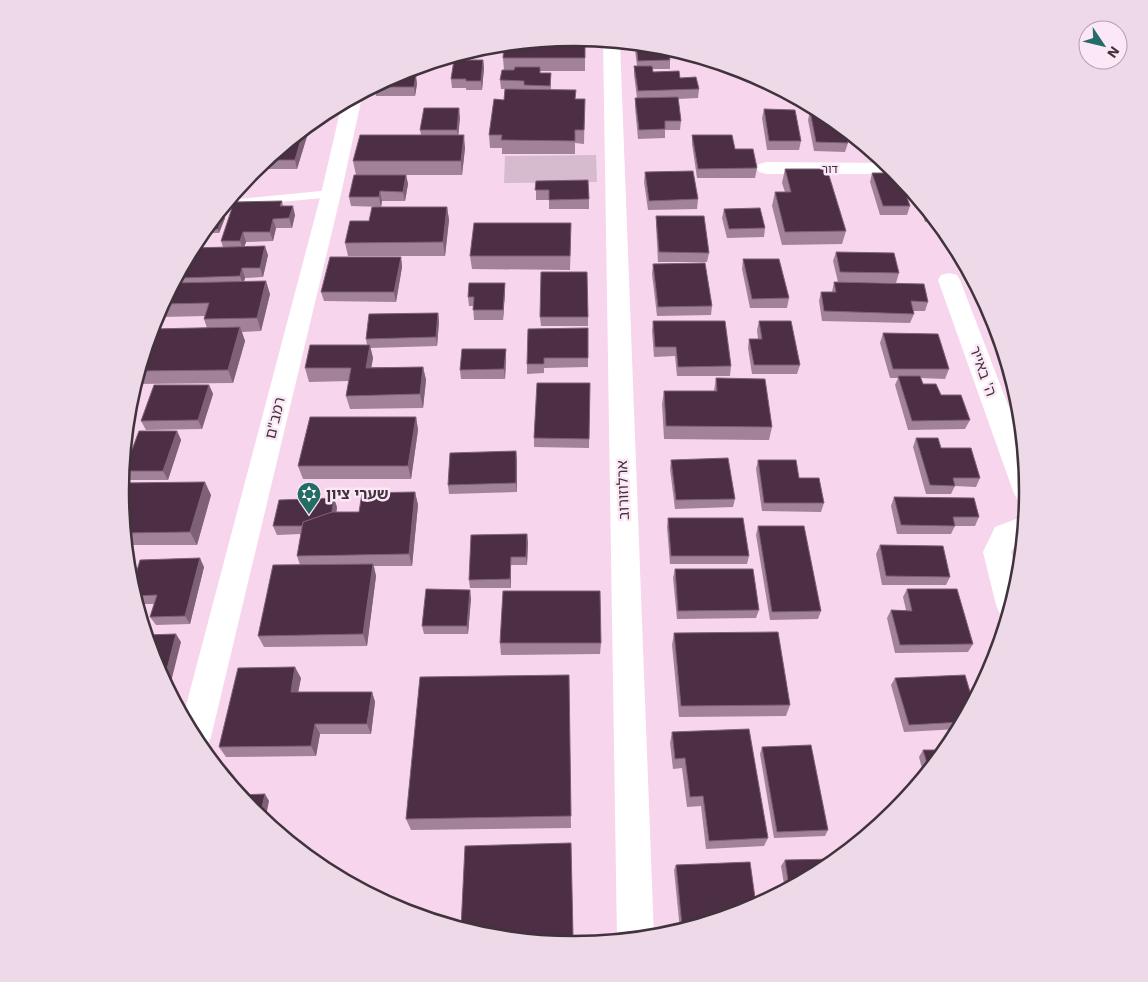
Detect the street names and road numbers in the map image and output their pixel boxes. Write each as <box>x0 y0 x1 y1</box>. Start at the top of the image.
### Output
street label: דור <box>822 162 839 176</box>
street label: ה' באייר <box>966 343 1000 399</box>
street label: רמב"ם <box>261 395 289 441</box>
street label: ארלוזורוב <box>613 460 633 520</box>

